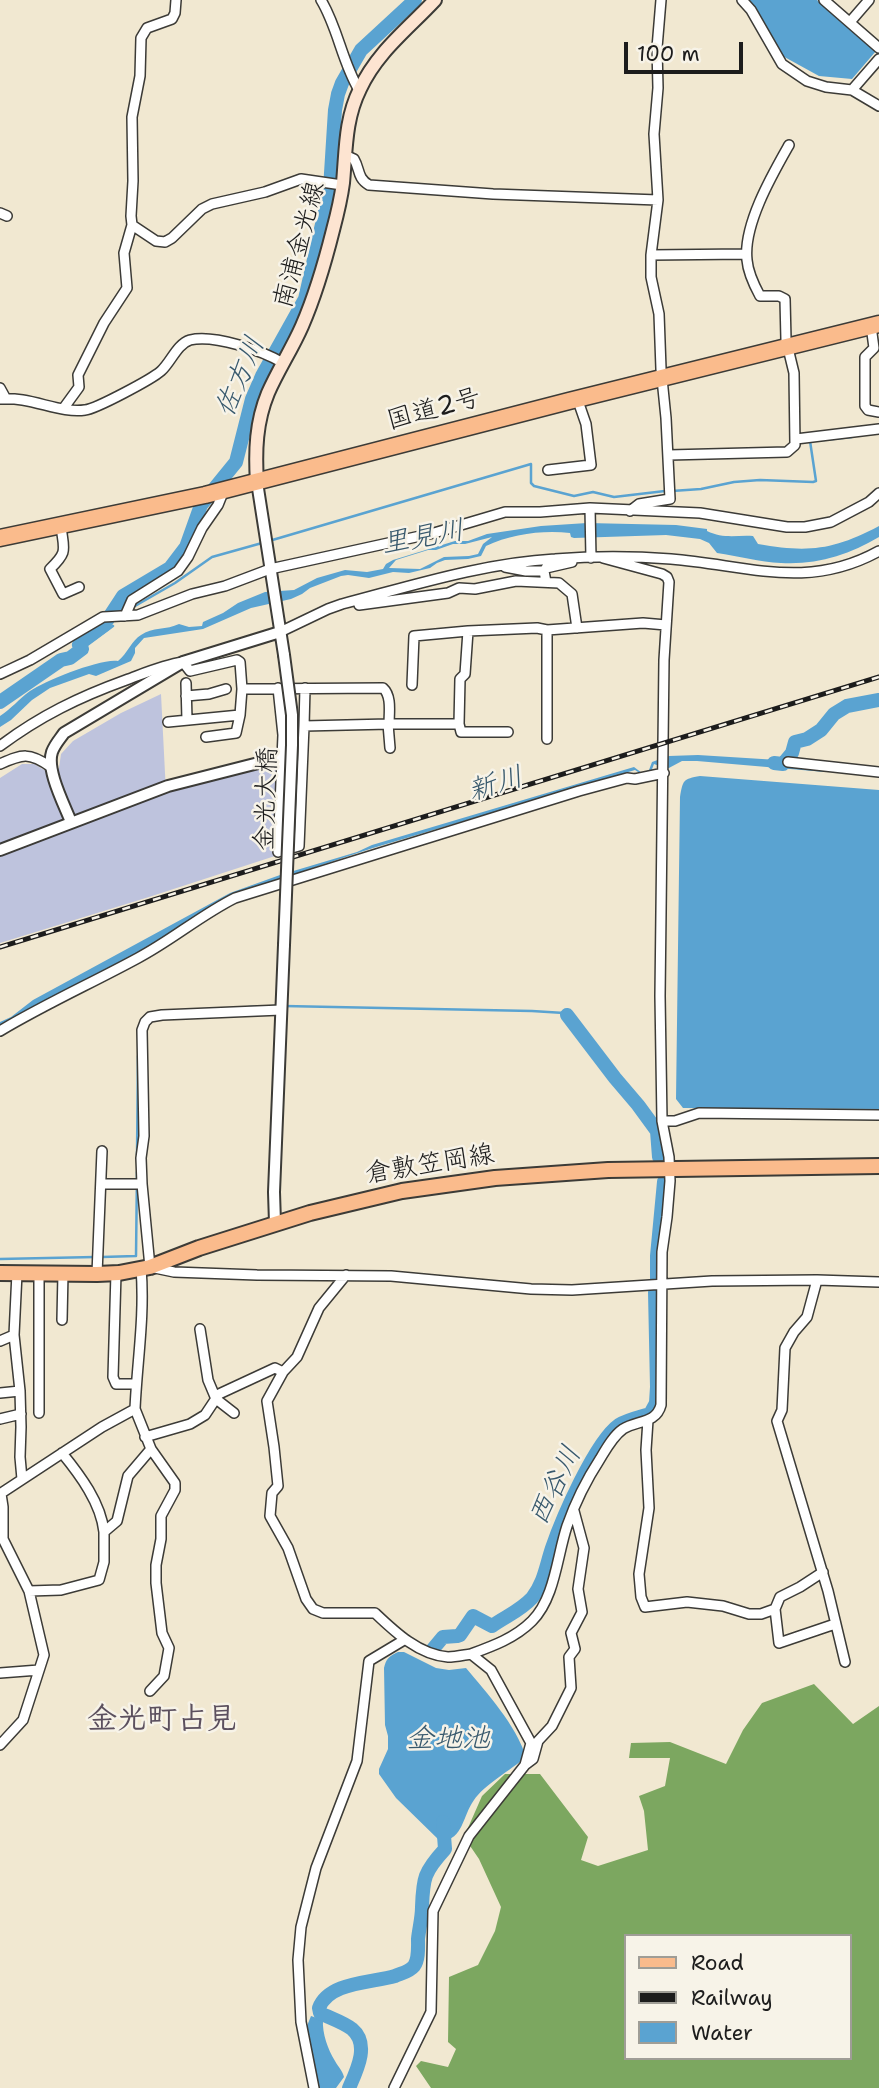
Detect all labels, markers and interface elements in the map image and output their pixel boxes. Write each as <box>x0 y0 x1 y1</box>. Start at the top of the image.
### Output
scale bar <box>627 28 746 72</box>
text: 100 m <box>637 40 700 68</box>
street label: 南浦金光線 <box>268 178 332 312</box>
water label: 佐方川 <box>209 332 273 422</box>
street label: 国道2号 <box>384 382 484 438</box>
water label: 里見川 <box>379 514 467 562</box>
street label: 金光大橋 <box>250 746 284 852</box>
water label: 新川 <box>464 761 528 809</box>
street label: 倉敷笠岡線 <box>363 1139 497 1191</box>
water label: 西谷川 <box>522 1441 590 1531</box>
district label: 金光町占見 <box>87 1702 237 1738</box>
water label: 金地池 <box>406 1723 490 1757</box>
legend <box>624 1934 851 2060</box>
text: Road <box>691 1949 744 1977</box>
text: Railway <box>691 1984 773 2012</box>
text: Water <box>691 2019 753 2047</box>

